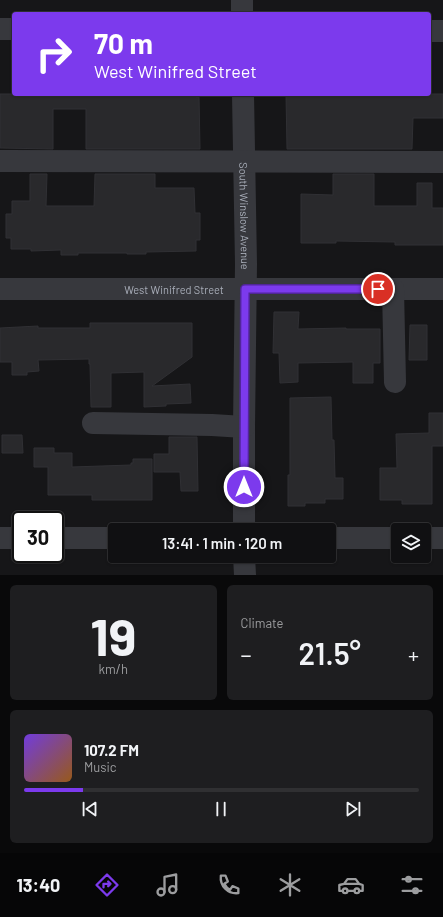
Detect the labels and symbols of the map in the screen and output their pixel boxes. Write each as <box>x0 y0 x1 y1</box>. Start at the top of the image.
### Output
street label: South Winslow Avenue <box>238 162 253 270</box>
pin <box>361 272 395 306</box>
street label: West Winifred Street <box>124 283 224 296</box>
position arrow <box>223 466 265 508</box>
speed limit sign: 30 <box>12 511 64 563</box>

